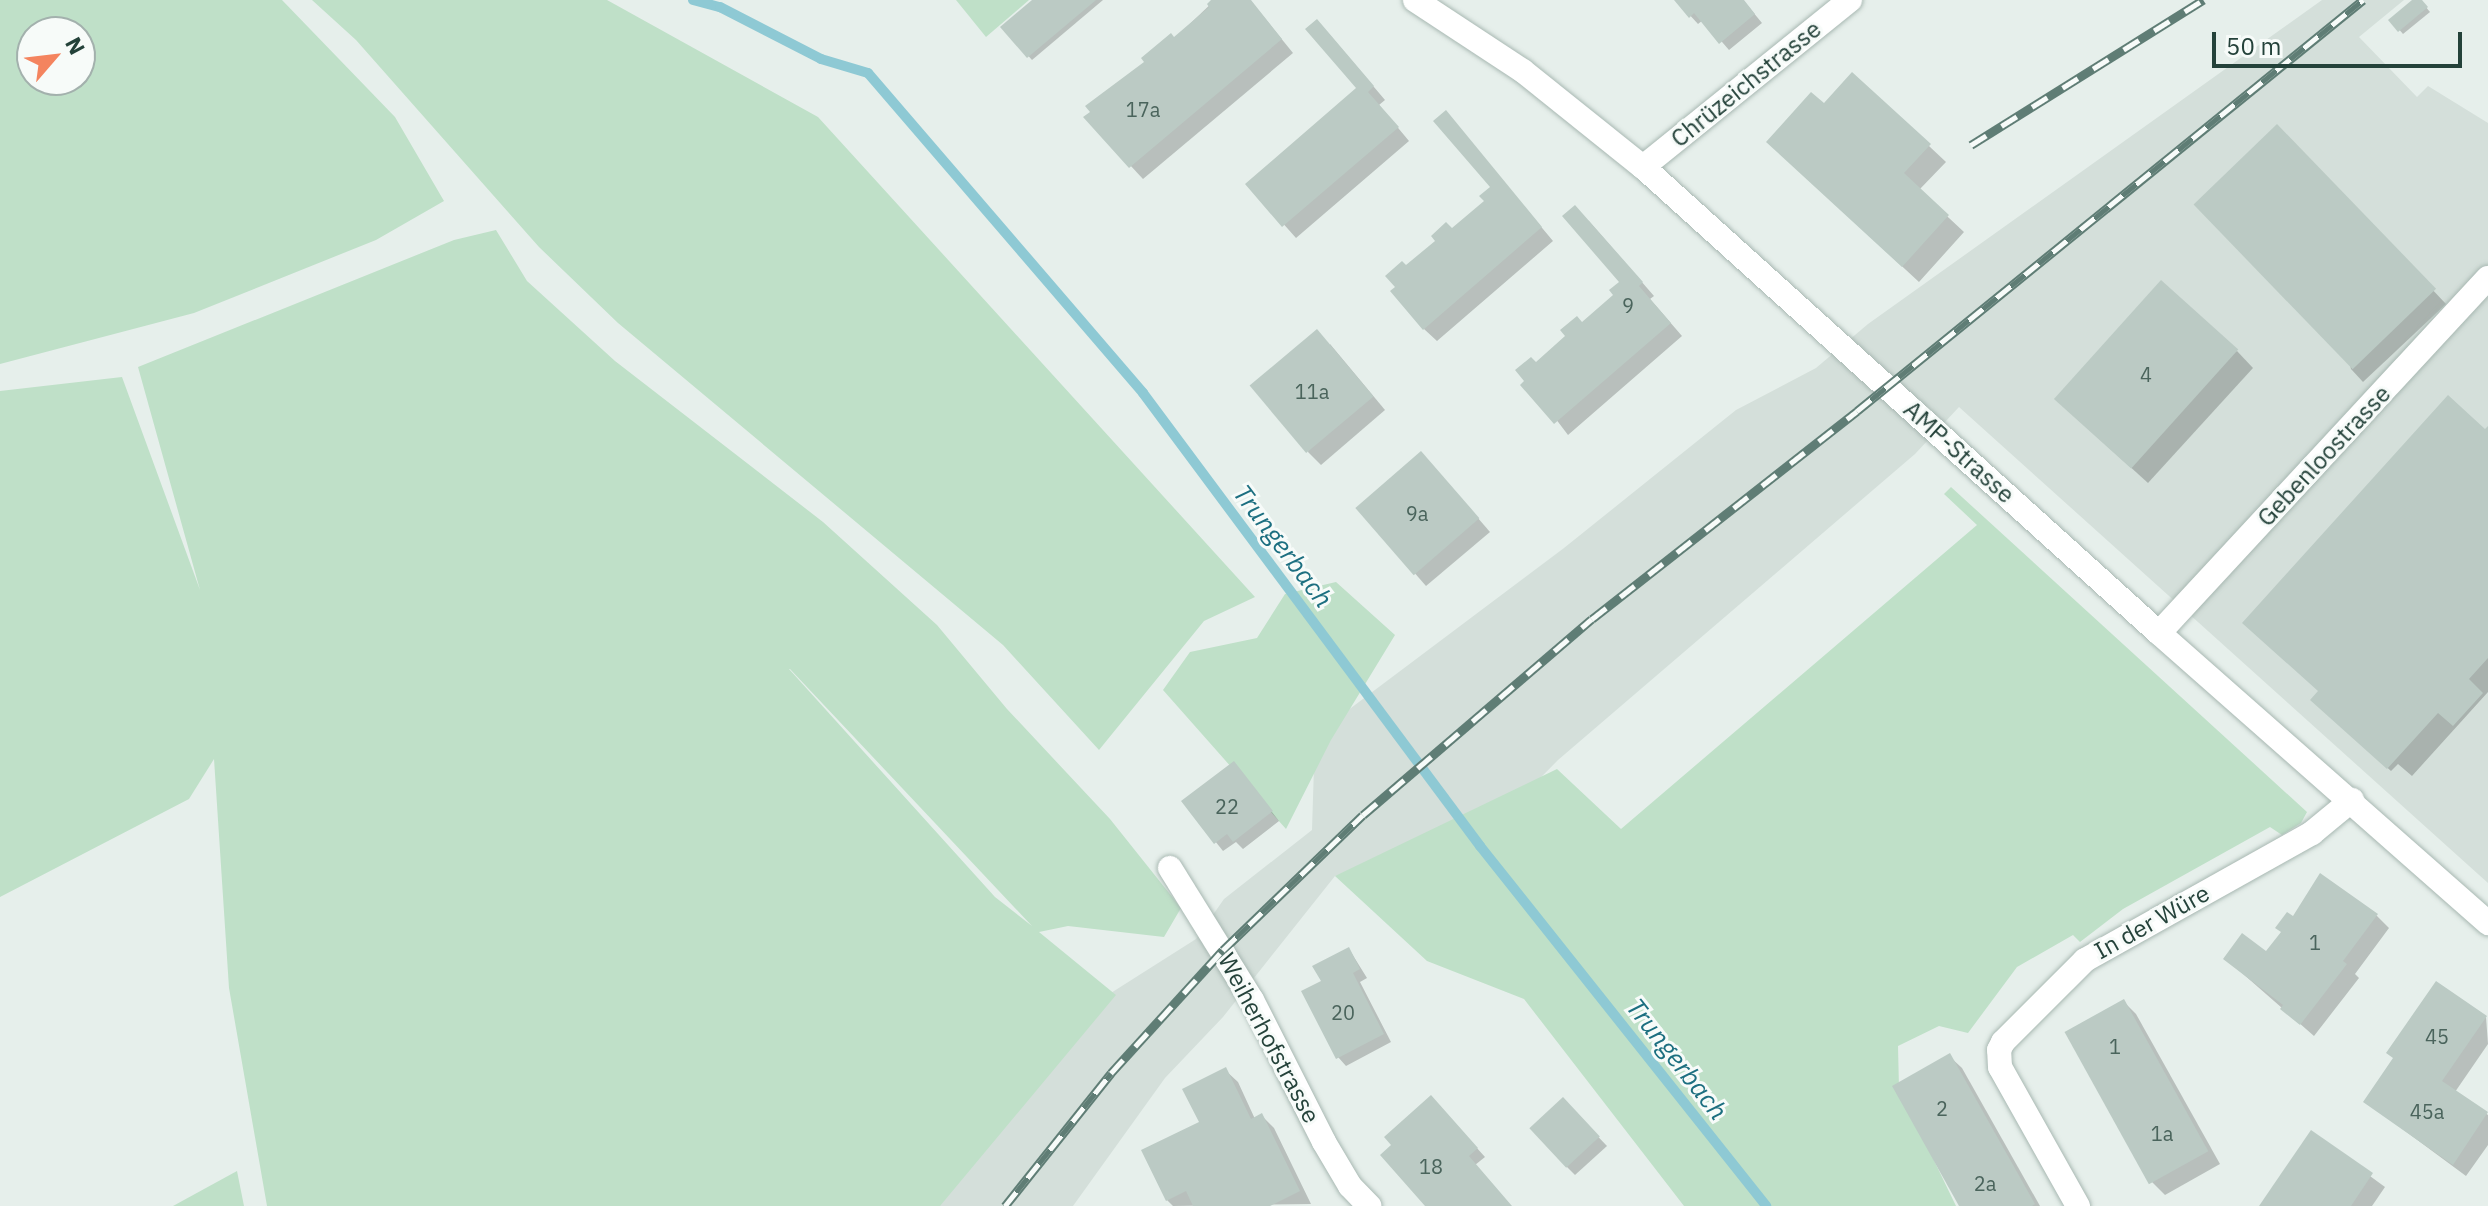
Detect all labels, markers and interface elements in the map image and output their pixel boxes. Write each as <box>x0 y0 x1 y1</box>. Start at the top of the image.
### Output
street label: Chrüzeichstrasse <box>1665 15 1827 153</box>
north arrow <box>16 16 96 96</box>
scale bar <box>2216 16 2466 66</box>
text: 50 m <box>2226 30 2281 62</box>
text: N <box>59 32 92 59</box>
house number: 17a <box>1126 97 1160 121</box>
house number: 9 <box>1622 293 1634 317</box>
house number: 4 <box>2140 362 2152 386</box>
house number: 11a <box>1295 379 1329 403</box>
street label: Gebenloostrasse <box>2251 380 2397 532</box>
street label: AMP-Strasse <box>1898 395 2020 509</box>
water label: Trungerbach <box>1227 479 1339 613</box>
house number: 9a <box>1406 501 1428 525</box>
house number: 22 <box>1215 794 1239 818</box>
street label: In der Würe <box>2089 879 2215 965</box>
house number: 1 <box>2309 930 2321 954</box>
street label: Weiherhofstrasse <box>1212 948 1326 1128</box>
water label: Trungerbach <box>1620 992 1734 1126</box>
house number: 20 <box>1331 1000 1355 1024</box>
house number: 45 <box>2425 1024 2449 1048</box>
house number: 1 <box>2109 1034 2121 1058</box>
house number: 2 <box>1936 1096 1948 1120</box>
house number: 45a <box>2410 1099 2444 1123</box>
house number: 1a <box>2151 1121 2173 1145</box>
house number: 18 <box>1419 1154 1443 1178</box>
house number: 2a <box>1974 1171 1996 1195</box>

